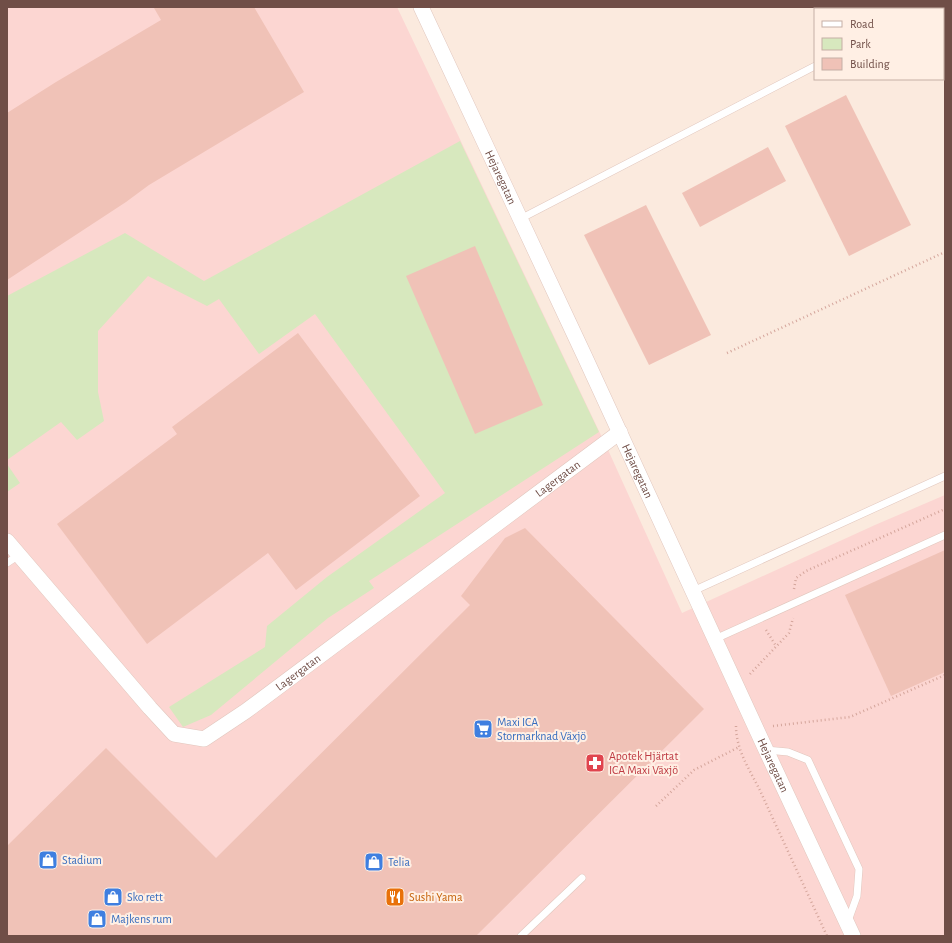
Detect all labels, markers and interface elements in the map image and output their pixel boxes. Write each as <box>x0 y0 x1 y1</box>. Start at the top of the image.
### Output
legend <box>814 8 944 80</box>
text: Road <box>850 18 874 30</box>
text: Park <box>850 38 871 50</box>
text: Building <box>850 58 890 70</box>
street label: Hejaregatan <box>483 148 519 206</box>
street label: Hejaregatan <box>620 442 655 500</box>
street label: Lagergatan <box>533 458 582 499</box>
street label: Lagergatan <box>273 652 323 693</box>
place label: Maxi ICA Stormarknad Växjö <box>497 716 586 743</box>
supermarket icon: Maxi ICA Stormarknad Växjö <box>472 718 494 740</box>
street label: Hejaregatan <box>755 736 791 794</box>
place label: Apotek Hjärtat ICA Maxi Växjö <box>609 750 678 777</box>
pharmacy icon: Apotek Hjärtat ICA Maxi Växjö <box>584 752 606 774</box>
shop icon: Stadium <box>37 849 59 871</box>
shop icon: Telia <box>363 851 385 873</box>
place label: Stadium <box>62 854 102 866</box>
place label: Telia <box>388 856 410 868</box>
shop icon: Sko rett <box>102 886 124 908</box>
restaurant icon: Sushi Yama <box>384 886 406 908</box>
place label: Sko rett <box>127 891 163 903</box>
place label: Sushi Yama <box>409 891 463 903</box>
shop icon: Majkens rum <box>86 908 108 930</box>
place label: Majkens rum <box>111 913 172 926</box>

